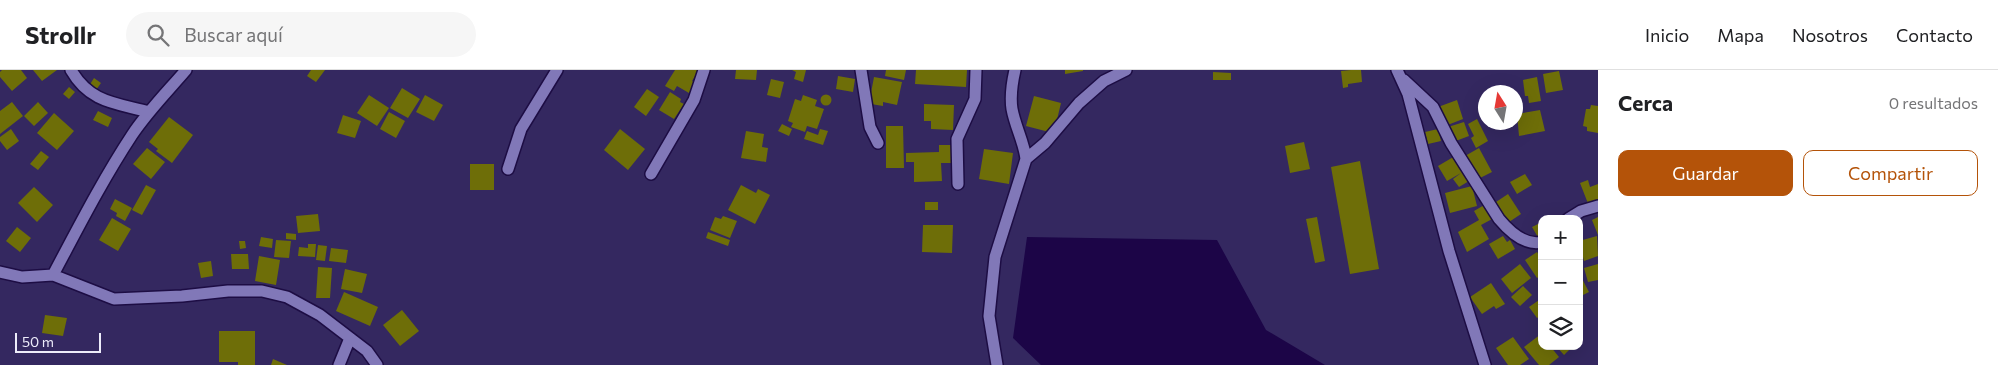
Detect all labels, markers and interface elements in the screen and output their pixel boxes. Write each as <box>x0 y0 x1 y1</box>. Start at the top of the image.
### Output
search box <box>126 12 476 57</box>
text: Strollr <box>25 20 96 49</box>
icon: search <box>144 21 172 49</box>
text: Buscar aquí <box>184 23 283 46</box>
text: Inicio <box>1645 24 1689 46</box>
text: Mapa <box>1717 24 1764 46</box>
text: Nosotros <box>1792 24 1868 46</box>
text: Contacto <box>1896 24 1973 46</box>
north arrow <box>1478 85 1523 130</box>
text: Cerca <box>1618 90 1673 115</box>
text: 0 resultados <box>1889 93 1978 112</box>
button: Guardar <box>1618 150 1793 196</box>
button: Compartir <box>1803 150 1978 196</box>
map controls <box>1538 215 1583 350</box>
button: + <box>1538 215 1583 260</box>
button: − <box>1538 260 1583 305</box>
button: layers <box>1538 305 1583 350</box>
scale bar <box>15 330 101 353</box>
text: 50 m <box>22 333 54 350</box>

